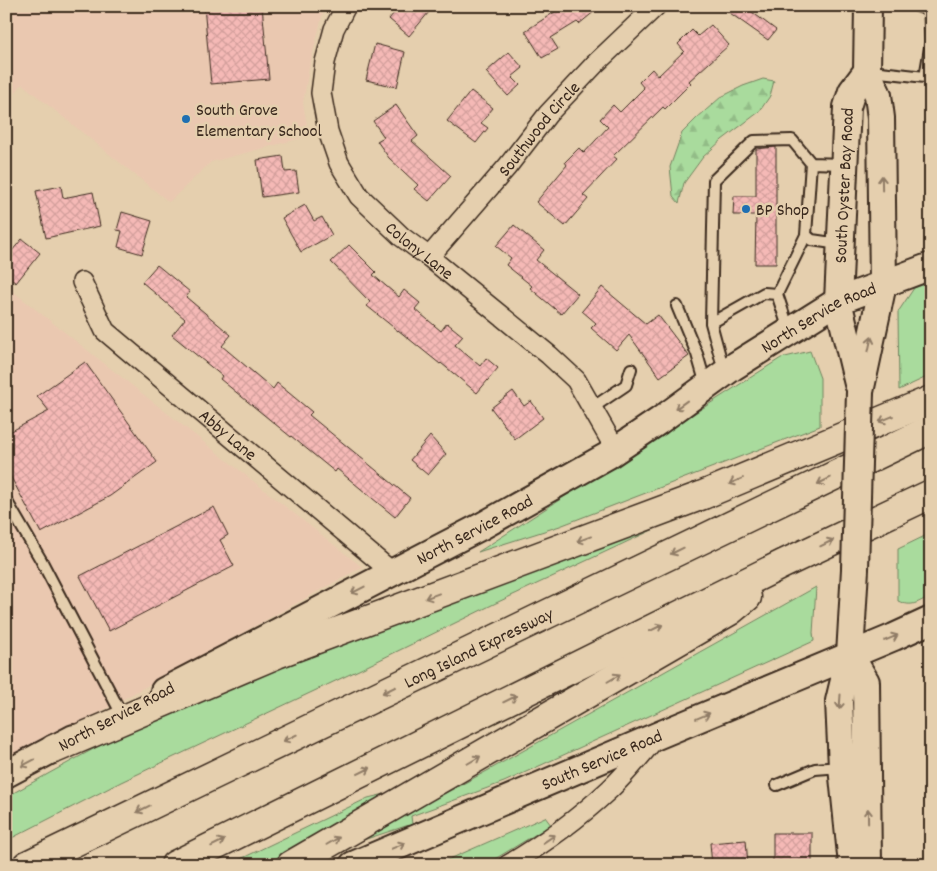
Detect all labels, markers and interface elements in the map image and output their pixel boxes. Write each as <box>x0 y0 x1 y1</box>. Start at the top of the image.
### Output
street label: Southwood Circle <box>494 77 587 183</box>
place label: South Grove Elementary School <box>196 99 323 145</box>
street label: South Oyster Bay Road <box>830 107 862 264</box>
marker: South Grove Elementary School <box>180 113 192 125</box>
one-way arrow <box>877 175 886 191</box>
place label: BP Shop <box>756 199 809 224</box>
marker: BP Shop <box>740 203 752 215</box>
street label: Colony Lane <box>378 217 458 287</box>
street label: North Service Road <box>757 278 880 361</box>
one-way arrow <box>866 336 875 352</box>
one-way arrow <box>674 400 688 410</box>
street label: Abby Lane <box>192 405 261 468</box>
one-way arrow <box>879 414 894 424</box>
one-way arrow <box>729 477 744 486</box>
one-way arrow <box>817 477 832 486</box>
street label: North Service Road <box>413 490 538 573</box>
one-way arrow <box>577 535 592 544</box>
one-way arrow <box>819 538 834 548</box>
one-way arrow <box>670 547 685 557</box>
one-way arrow <box>351 586 366 595</box>
one-way arrow <box>425 592 440 601</box>
street label: Long Island Expressway <box>401 603 559 696</box>
one-way arrow <box>648 622 663 632</box>
one-way arrow <box>883 633 898 643</box>
one-way arrow <box>607 673 621 683</box>
street label: North Service Road <box>54 677 180 759</box>
one-way arrow <box>382 686 397 696</box>
one-way arrow <box>502 694 517 704</box>
one-way arrow <box>835 694 845 710</box>
one-way arrow <box>696 711 711 720</box>
street label: South Service Road <box>538 725 667 798</box>
one-way arrow <box>283 734 298 743</box>
one-way arrow <box>466 754 480 764</box>
one-way arrow <box>20 758 35 768</box>
one-way arrow <box>356 766 371 775</box>
one-way arrow <box>136 804 151 814</box>
one-way arrow <box>863 808 873 824</box>
one-way arrow <box>542 834 556 844</box>
one-way arrow <box>326 836 341 846</box>
one-way arrow <box>211 838 226 848</box>
one-way arrow <box>390 841 405 850</box>

